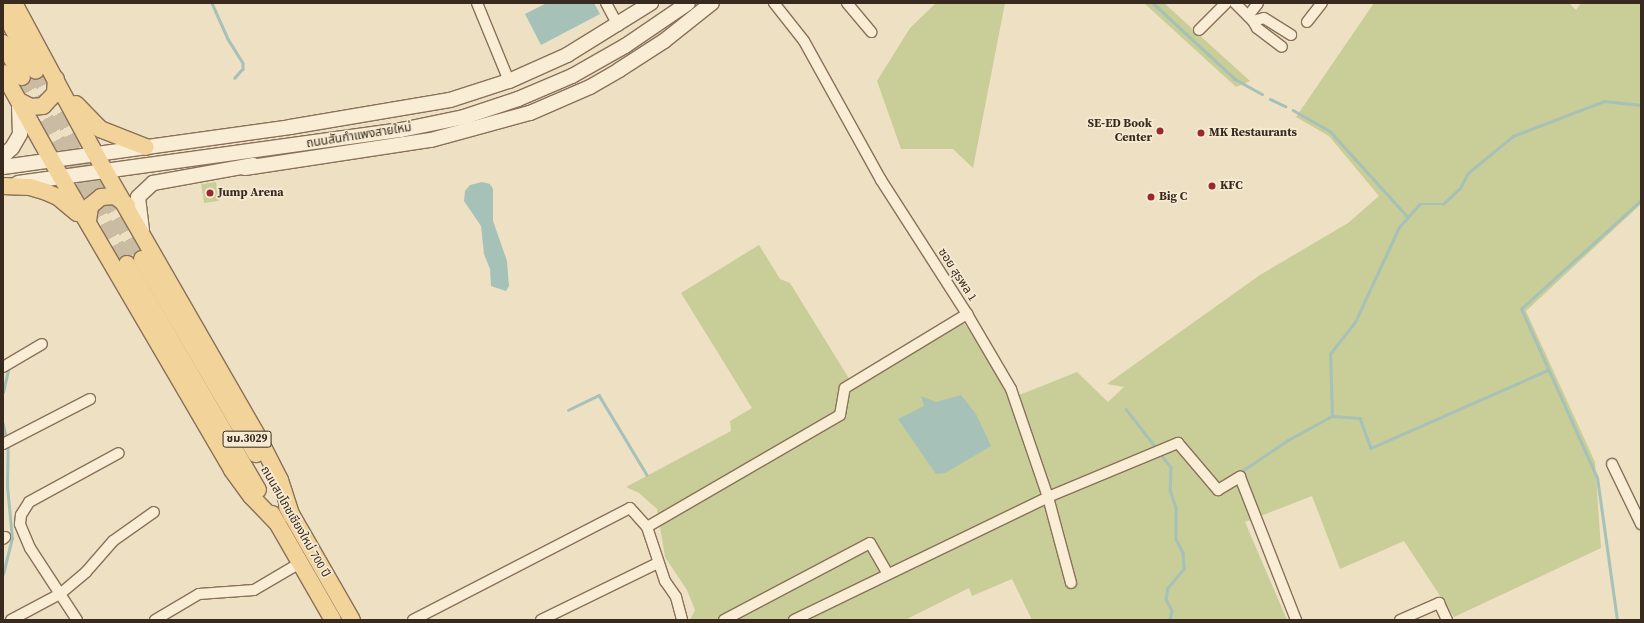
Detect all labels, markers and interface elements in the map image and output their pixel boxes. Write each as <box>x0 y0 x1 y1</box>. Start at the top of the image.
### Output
place label: SE-ED Book Center <box>1087 117 1152 145</box>
street label: ถนนสันกำแพงสายใหม่ <box>305 121 413 151</box>
marker: SE-ED Book Center <box>1155 126 1165 136</box>
place label: MK Restaurants <box>1209 126 1297 140</box>
marker: MK Restaurants <box>1196 128 1206 138</box>
place label: KFC <box>1220 179 1243 193</box>
marker: KFC <box>1207 181 1217 191</box>
place label: Jump Arena <box>218 186 284 200</box>
marker: Jump Arena <box>205 188 215 198</box>
place label: Big C <box>1159 190 1187 204</box>
marker: Big C <box>1146 192 1156 202</box>
street label: ซอย สุรพล 1 <box>935 246 979 304</box>
road number: ชม.3029 <box>222 430 272 448</box>
street label: ถนนสมโภชเชียงใหม่ 700 ปี <box>257 464 333 580</box>

